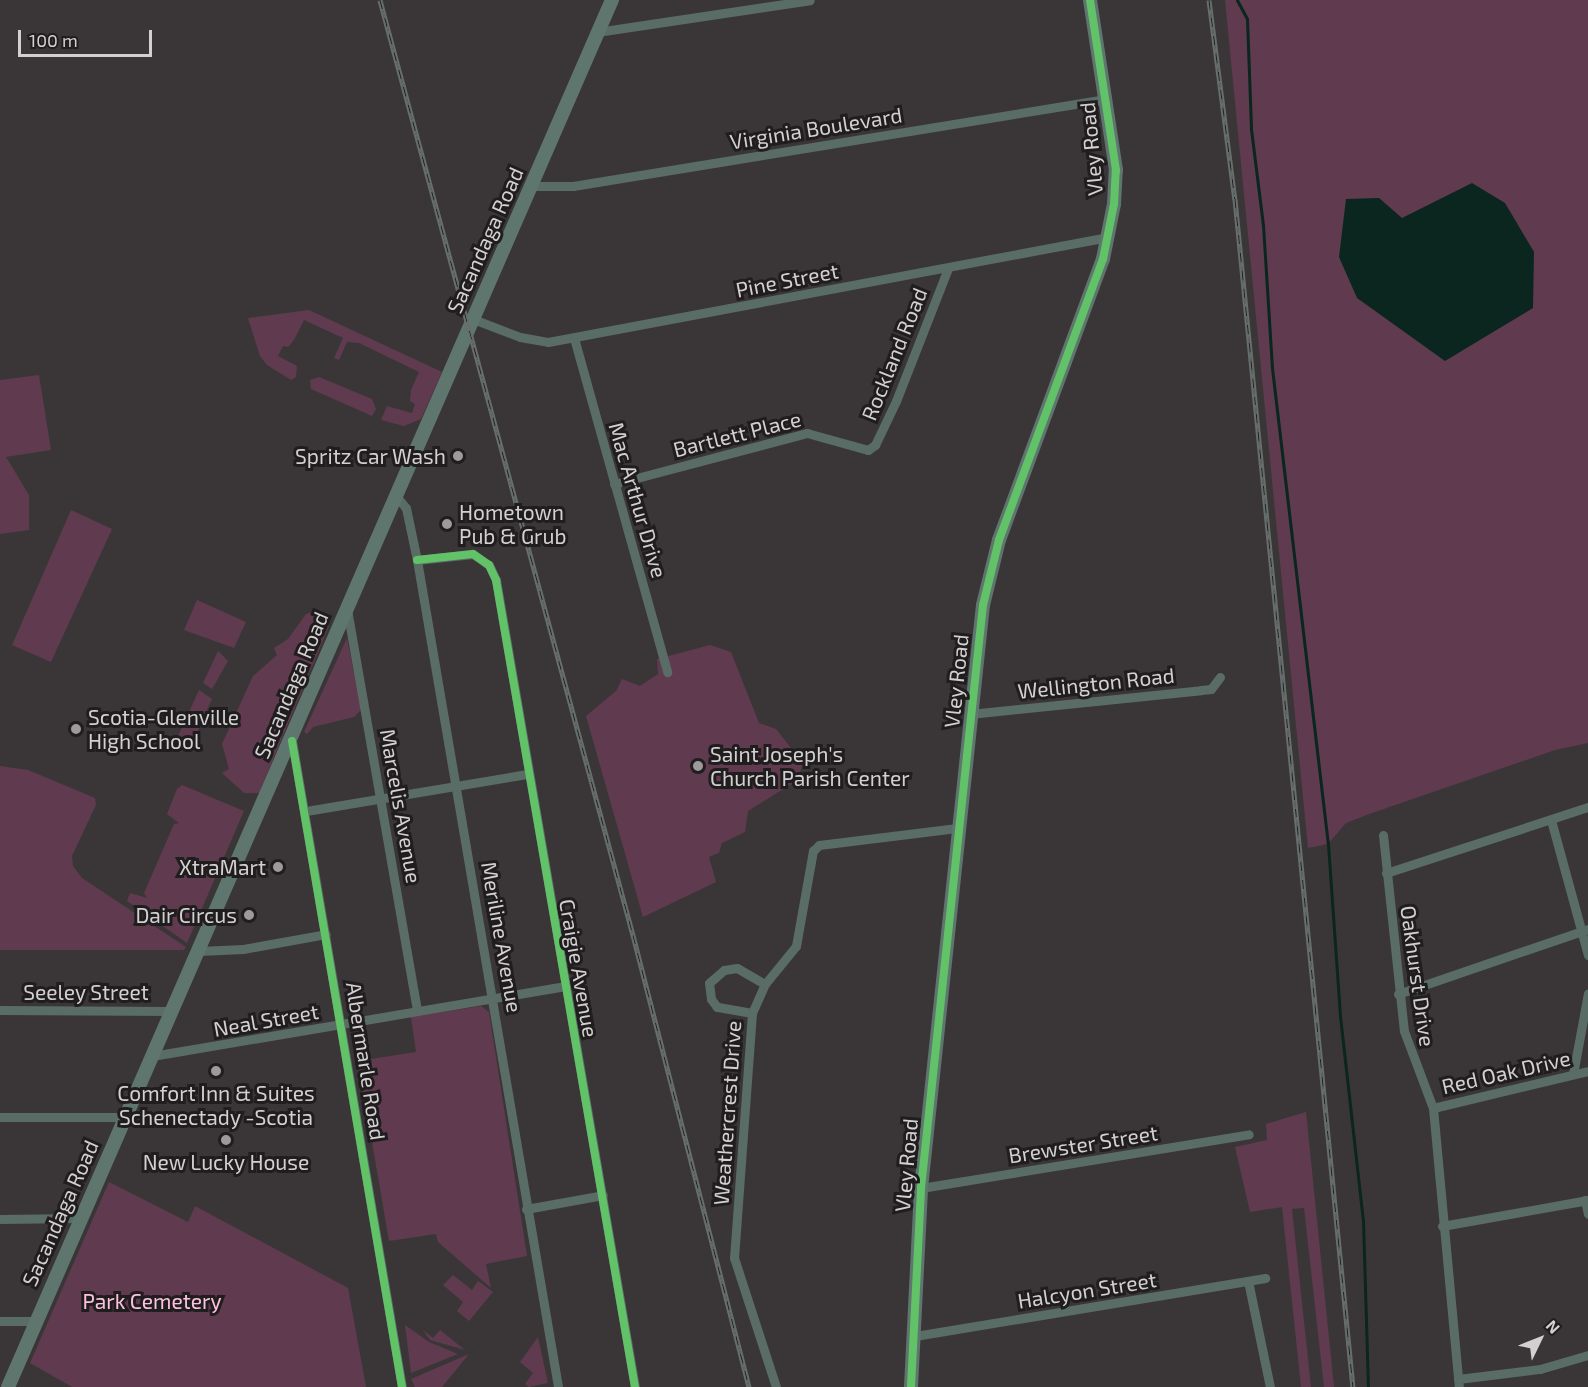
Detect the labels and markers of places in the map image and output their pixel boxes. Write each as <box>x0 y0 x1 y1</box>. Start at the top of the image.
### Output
place label: Spritz Car Wash <box>294 443 446 469</box>
marker: Spritz Car Wash <box>451 449 465 463</box>
place label: Hometown Pub & Grub <box>459 499 566 549</box>
marker: Hometown Pub & Grub <box>440 517 454 531</box>
place label: Scotia-Glenville High School <box>88 704 239 754</box>
marker: Scotia-Glenville High School <box>69 722 83 736</box>
place label: Saint Joseph's Church Parish Center <box>710 741 910 791</box>
marker: Saint Joseph's Church Parish Center <box>691 759 705 773</box>
place label: XtraMart <box>179 854 266 880</box>
marker: XtraMart <box>271 860 285 874</box>
place label: Dair Circus <box>135 902 237 928</box>
marker: Dair Circus <box>242 908 256 922</box>
marker: Comfort Inn & Suites Schenectady -Scotia <box>209 1064 223 1078</box>
place label: Comfort Inn & Suites Schenectady -Scotia <box>117 1080 315 1130</box>
marker: New Lucky House <box>219 1133 233 1147</box>
place label: New Lucky House <box>142 1149 310 1175</box>

